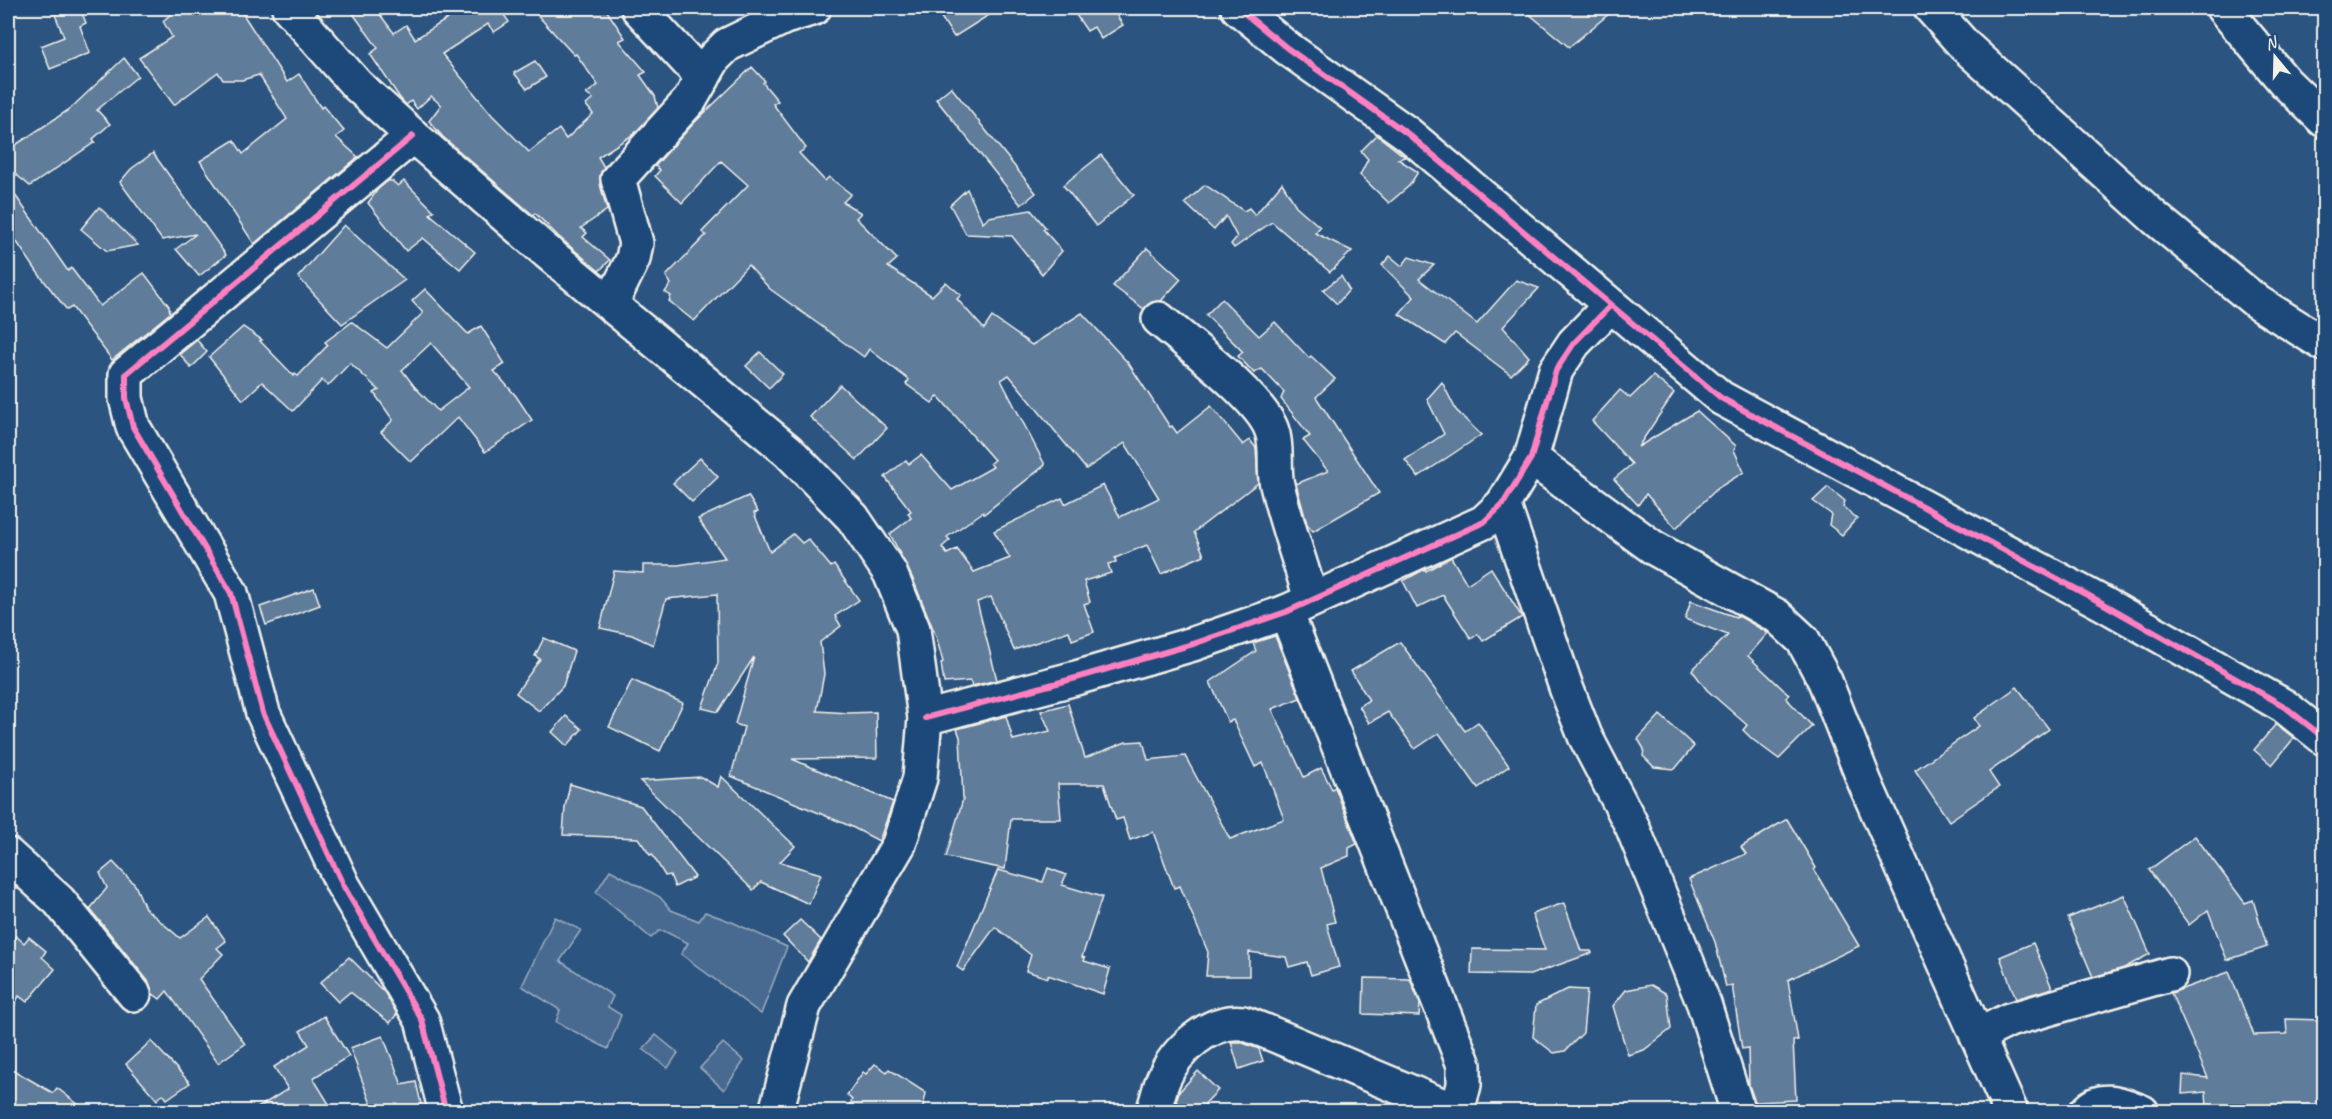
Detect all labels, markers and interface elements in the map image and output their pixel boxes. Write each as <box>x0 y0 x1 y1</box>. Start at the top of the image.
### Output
north arrow <box>2245 27 2305 87</box>
text: N <box>2263 32 2281 55</box>

